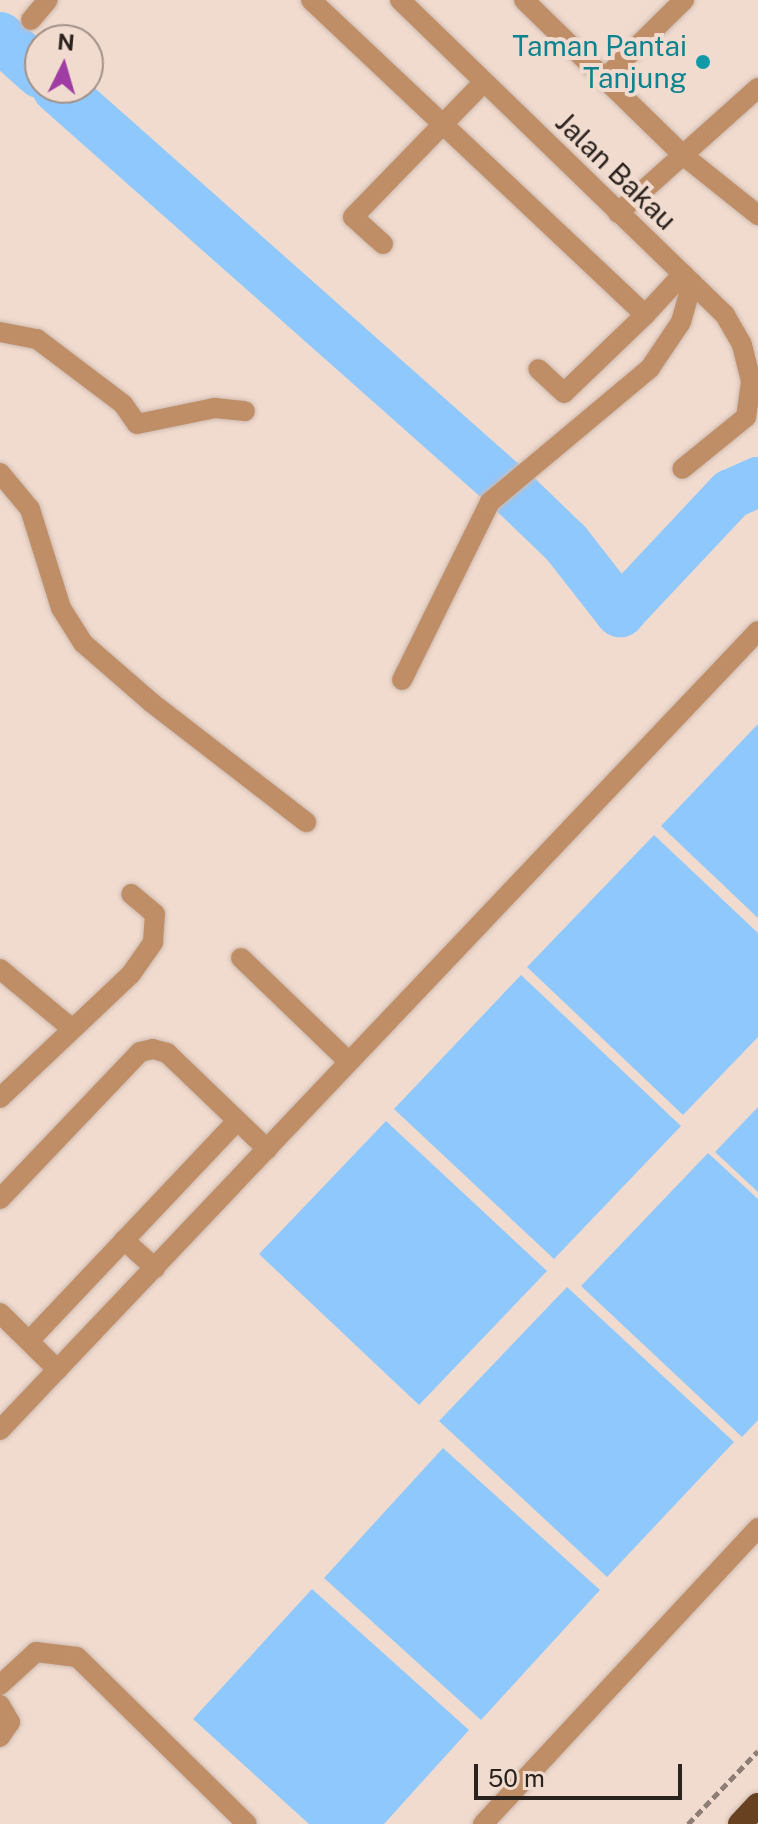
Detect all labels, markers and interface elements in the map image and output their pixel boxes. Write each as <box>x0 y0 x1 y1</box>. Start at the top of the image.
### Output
north arrow <box>24 24 104 104</box>
text: N <box>56 28 76 56</box>
place label: Taman Pantai Tanjung <box>512 29 687 95</box>
marker: Taman Pantai Tanjung <box>694 53 712 71</box>
street label: Jalan Bakau <box>549 105 683 237</box>
scale bar <box>478 1748 686 1798</box>
text: 50 m <box>488 1764 545 1792</box>

